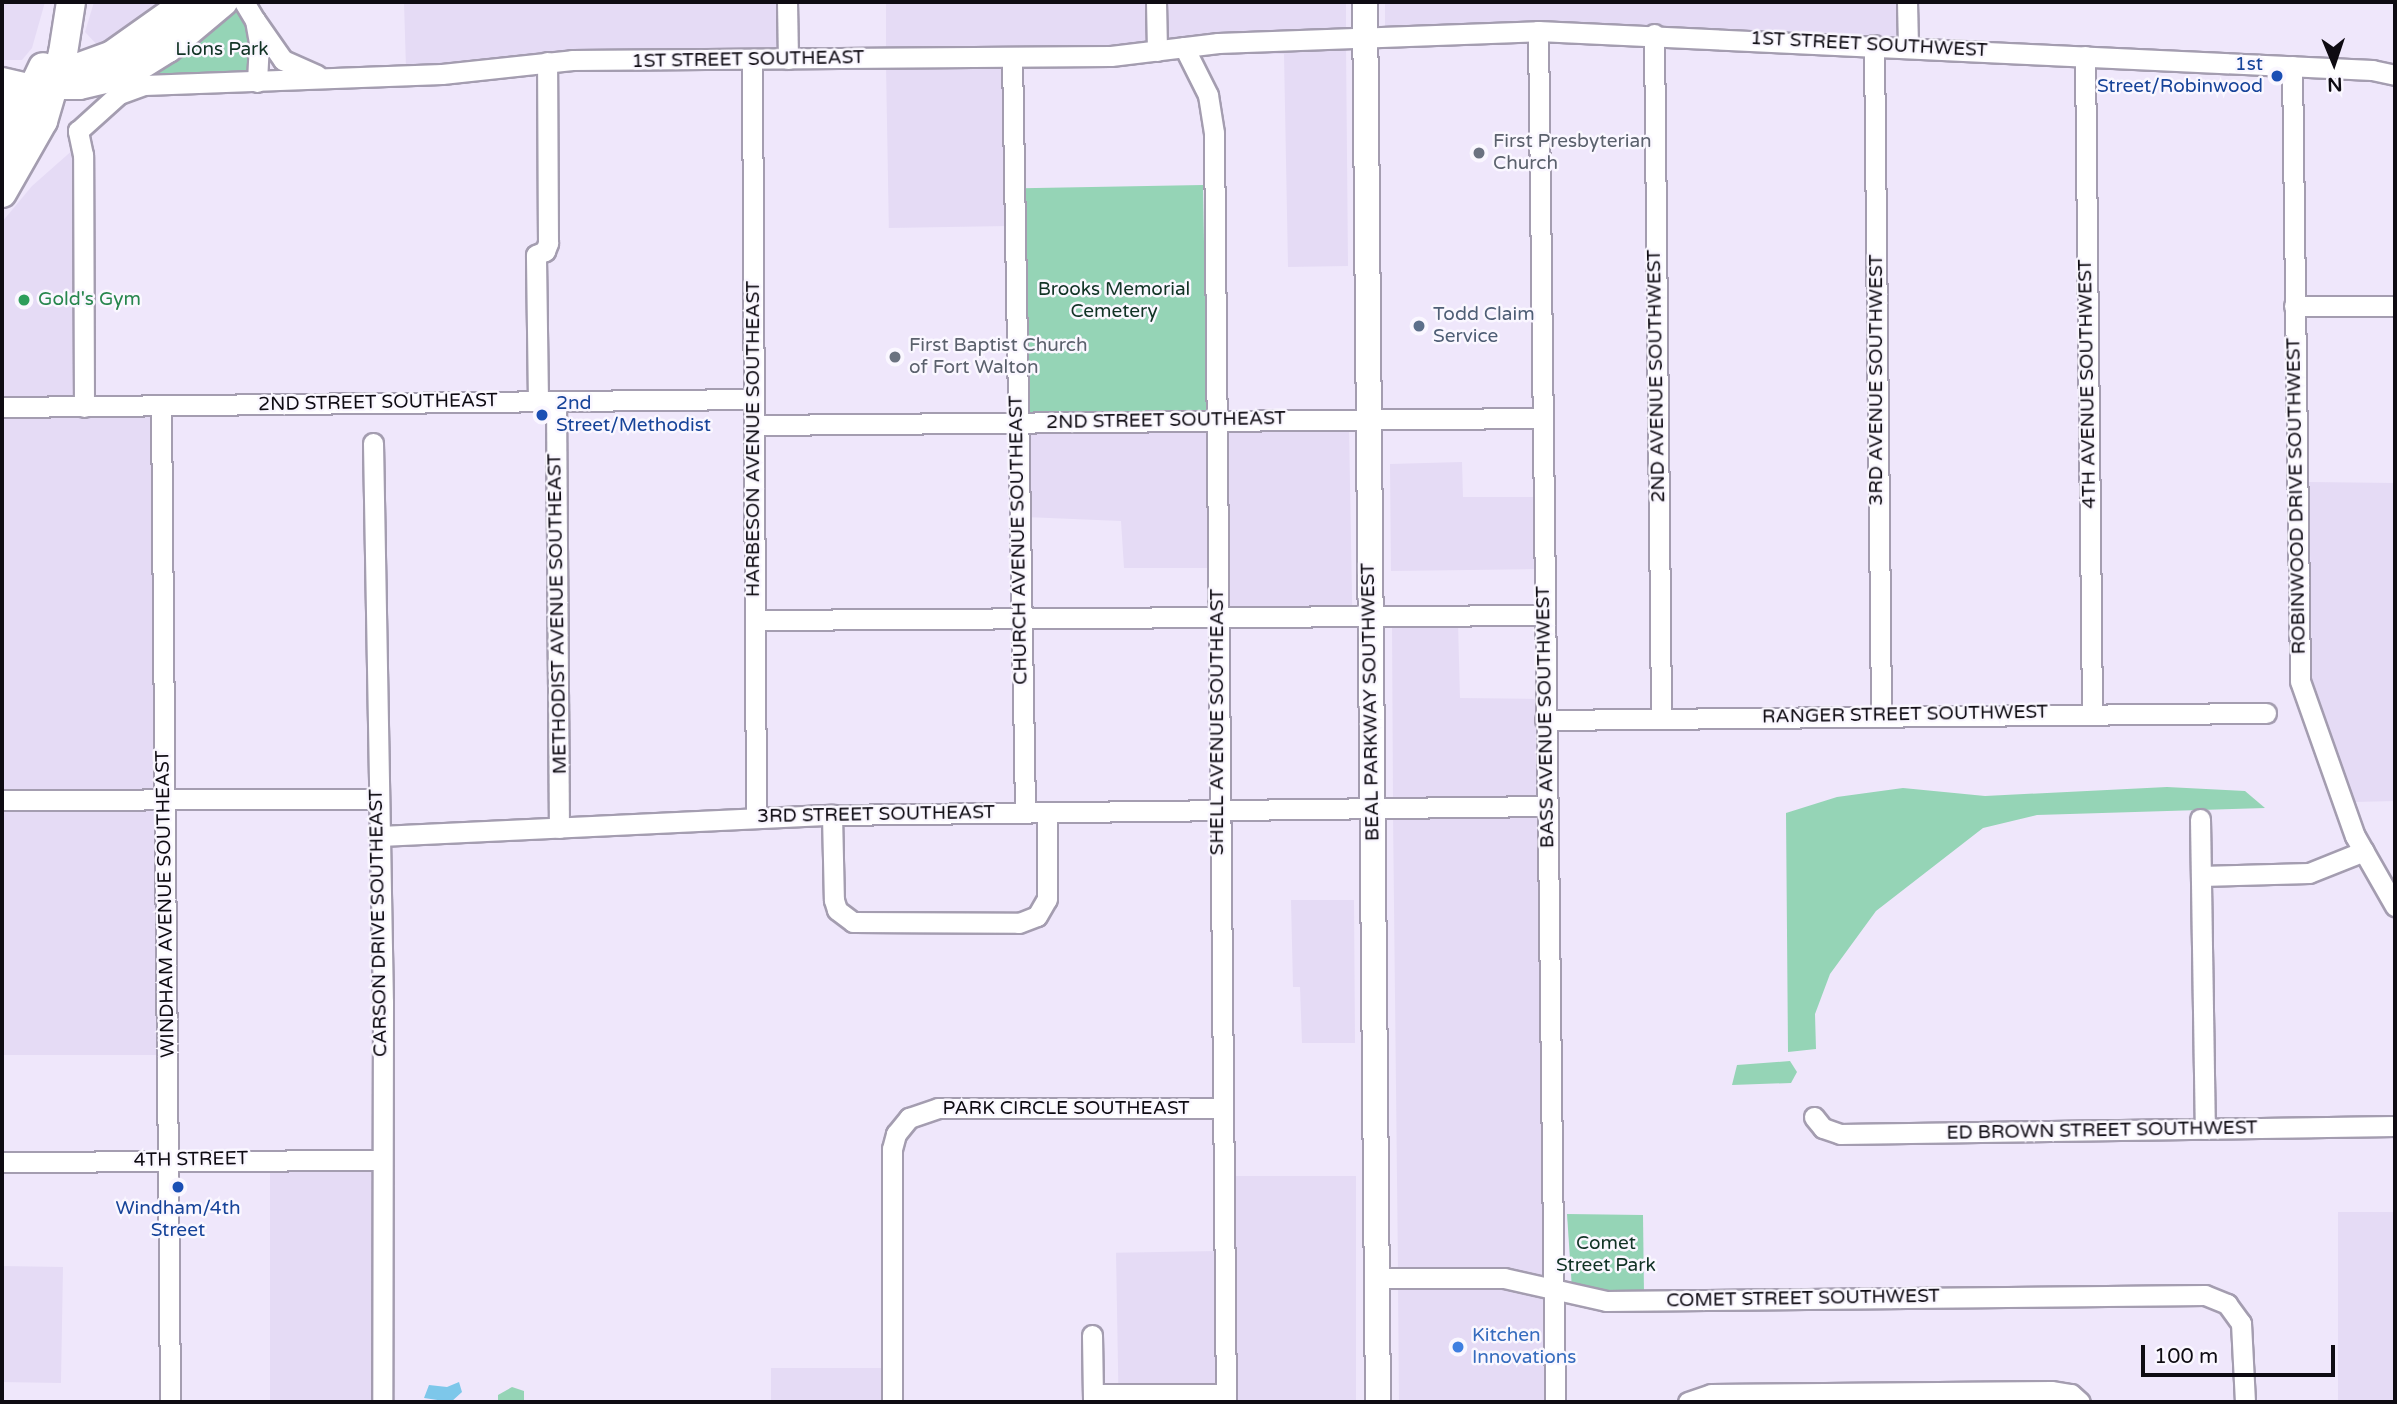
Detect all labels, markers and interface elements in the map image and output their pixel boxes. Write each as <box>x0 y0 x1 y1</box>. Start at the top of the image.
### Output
street label: 1ST STREET SOUTHWEST <box>1750 27 1988 63</box>
north arrow <box>2299 28 2369 98</box>
park label: Lions Park <box>175 39 269 61</box>
street label: 1ST STREET SOUTHEAST <box>632 47 864 73</box>
place label: 1st Street/Robinwood <box>2097 54 2263 98</box>
marker: 1st Street/Robinwood <box>2269 68 2285 84</box>
text: N <box>2327 73 2343 95</box>
place label: First Presbyterian Church <box>1493 131 1652 175</box>
marker: First Presbyterian Church <box>1471 145 1487 161</box>
street label: 2ND AVENUE SOUTHWEST <box>1643 249 1671 503</box>
street label: 3RD AVENUE SOUTHWEST <box>1866 254 1888 506</box>
street label: 4TH AVENUE SOUTHWEST <box>2074 259 2102 509</box>
park label: Brooks Memorial Cemetery <box>1038 279 1190 323</box>
street label: HARBESON AVENUE SOUTHEAST <box>743 281 765 597</box>
place label: Gold's Gym <box>38 289 141 311</box>
marker: Gold's Gym <box>16 292 32 308</box>
place label: Todd Claim Service <box>1433 304 1535 348</box>
marker: Todd Claim Service <box>1411 318 1427 334</box>
place label: First Baptist Church of Fort Walton <box>909 335 1088 379</box>
street label: ROBINWOOD DRIVE SOUTHWEST <box>2283 337 2311 655</box>
marker: First Baptist Church of Fort Walton <box>887 349 903 365</box>
street label: 2ND STREET SOUTHEAST <box>258 390 498 416</box>
place label: 2nd Street/Methodist <box>556 393 711 437</box>
street label: CHURCH AVENUE SOUTHEAST <box>1005 395 1033 685</box>
marker: 2nd Street/Methodist <box>534 407 550 423</box>
street label: 2ND STREET SOUTHEAST <box>1046 408 1286 434</box>
street label: METHODIST AVENUE SOUTHEAST <box>544 453 572 775</box>
street label: BEAL PARKWAY SOUTHWEST <box>1357 563 1385 841</box>
street label: BASS AVENUE SOUTHWEST <box>1532 586 1560 848</box>
street label: SHELL AVENUE SOUTHEAST <box>1207 589 1229 855</box>
street label: RANGER STREET SOUTHWEST <box>1762 701 2048 729</box>
street label: WINDHAM AVENUE SOUTHEAST <box>152 750 180 1058</box>
street label: CARSON DRIVE SOUTHEAST <box>365 789 393 1057</box>
street label: 3RD STREET SOUTHEAST <box>757 802 995 828</box>
street label: PARK CIRCLE SOUTHEAST <box>943 1098 1189 1120</box>
street label: ED BROWN STREET SOUTHWEST <box>1946 1117 2258 1145</box>
street label: 4TH STREET <box>133 1148 249 1172</box>
marker: Windham/4th Street <box>170 1179 186 1195</box>
place label: Windham/4th Street <box>115 1198 241 1242</box>
park label: Comet Street Park <box>1556 1233 1656 1277</box>
street label: COMET STREET SOUTHWEST <box>1666 1285 1940 1313</box>
place label: Kitchen Innovations <box>1472 1325 1576 1369</box>
scale bar <box>2145 1330 2339 1374</box>
marker: Kitchen Innovations <box>1450 1339 1466 1355</box>
text: 100 m <box>2154 1344 2218 1369</box>

